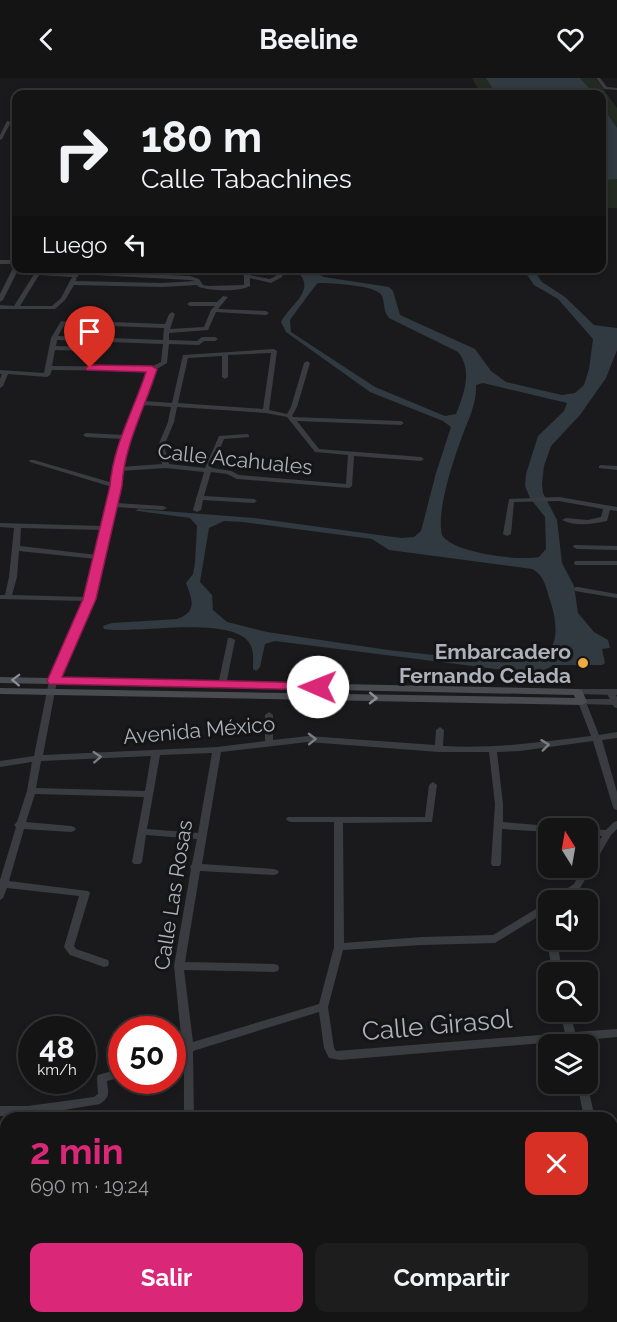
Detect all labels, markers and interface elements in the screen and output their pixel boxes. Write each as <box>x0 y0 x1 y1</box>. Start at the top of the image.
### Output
icon: back <box>30 23 63 56</box>
icon: heart <box>554 23 587 56</box>
text: Beeline <box>259 24 358 55</box>
text: 180 m <box>141 113 262 162</box>
icon: right <box>42 114 120 192</box>
text: Calle Tabachines <box>141 163 352 194</box>
icon: left <box>119 228 152 261</box>
text: Luego <box>42 232 107 258</box>
pin <box>64 306 115 368</box>
icon: arrive <box>73 315 106 348</box>
street label: Calle Acahuales <box>156 438 314 480</box>
place label: Embarcadero Fernando Celada <box>399 639 571 688</box>
position arrow <box>286 655 350 719</box>
marker: Embarcadero Fernando Celada <box>576 656 590 670</box>
one-way arrow <box>11 674 20 686</box>
one-way arrow <box>369 692 378 704</box>
street label: Avenida México <box>122 711 276 749</box>
one-way arrow <box>308 733 317 745</box>
one-way arrow <box>540 739 550 752</box>
one-way arrow <box>93 750 102 763</box>
street label: Calle Las Rosas <box>149 818 197 972</box>
north arrow <box>538 818 598 878</box>
map controls <box>538 818 598 1094</box>
button: sound <box>538 890 598 950</box>
button: search <box>538 962 598 1022</box>
street label: Calle Girasol <box>361 1003 514 1047</box>
speed limit sign: 50 <box>108 1016 186 1094</box>
text: 48 <box>39 1030 75 1065</box>
button: layers <box>538 1034 598 1094</box>
text: km/h <box>37 1061 77 1079</box>
text: 2 min <box>30 1130 123 1172</box>
button: close <box>525 1132 588 1195</box>
text: 690 m · 19:24 <box>30 1174 149 1198</box>
button: Salir <box>30 1243 303 1312</box>
button: Compartir <box>315 1243 588 1312</box>

